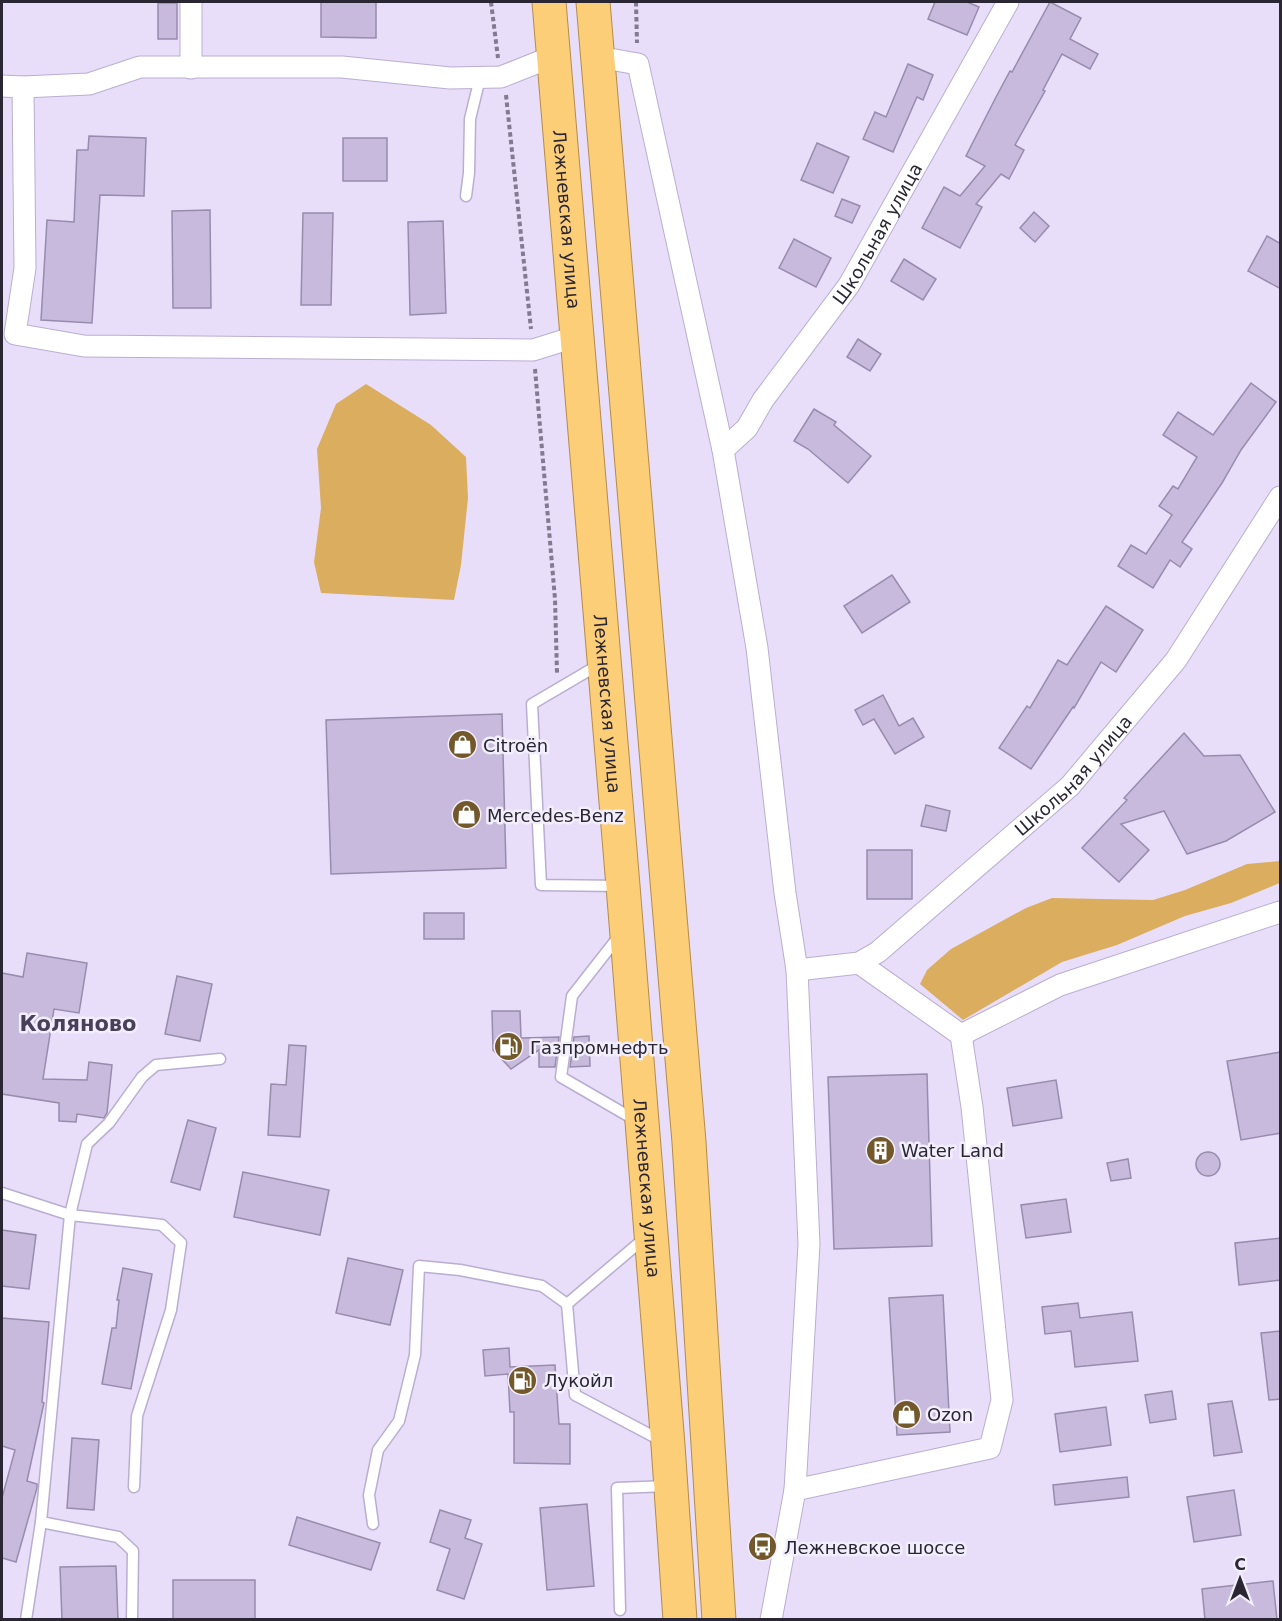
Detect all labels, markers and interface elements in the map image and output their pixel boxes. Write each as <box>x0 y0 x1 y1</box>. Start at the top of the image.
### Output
street label: Лежневская улица <box>549 129 585 310</box>
street label: Школьная улица <box>828 159 926 308</box>
street label: Лежневская улица <box>590 613 626 794</box>
street label: Школьная улица <box>1010 711 1136 840</box>
shop icon: Citroën <box>446 729 478 761</box>
place label: Citroën <box>483 735 548 756</box>
shop icon: Mercedes-Benz <box>450 799 482 831</box>
place label: Mercedes-Benz <box>487 805 624 826</box>
district label: Коляново <box>19 1012 137 1036</box>
fuel station icon: Газпромнефть <box>493 1031 525 1063</box>
place label: Газпромнефть <box>530 1037 669 1058</box>
street label: Лежневская улица <box>630 1097 665 1278</box>
building icon: Water Land <box>864 1134 896 1166</box>
place label: Water Land <box>901 1140 1004 1161</box>
fuel station icon: Лукойл <box>507 1364 539 1396</box>
place label: Лукойл <box>544 1370 613 1391</box>
shop icon: Ozon <box>890 1398 922 1430</box>
place label: Ozon <box>927 1404 973 1425</box>
bus stop icon: Лежневское шоссе <box>747 1531 779 1563</box>
place label: Лежневское шоссе <box>784 1537 965 1558</box>
north arrow <box>1210 1549 1270 1609</box>
text: С <box>1234 1555 1246 1574</box>

